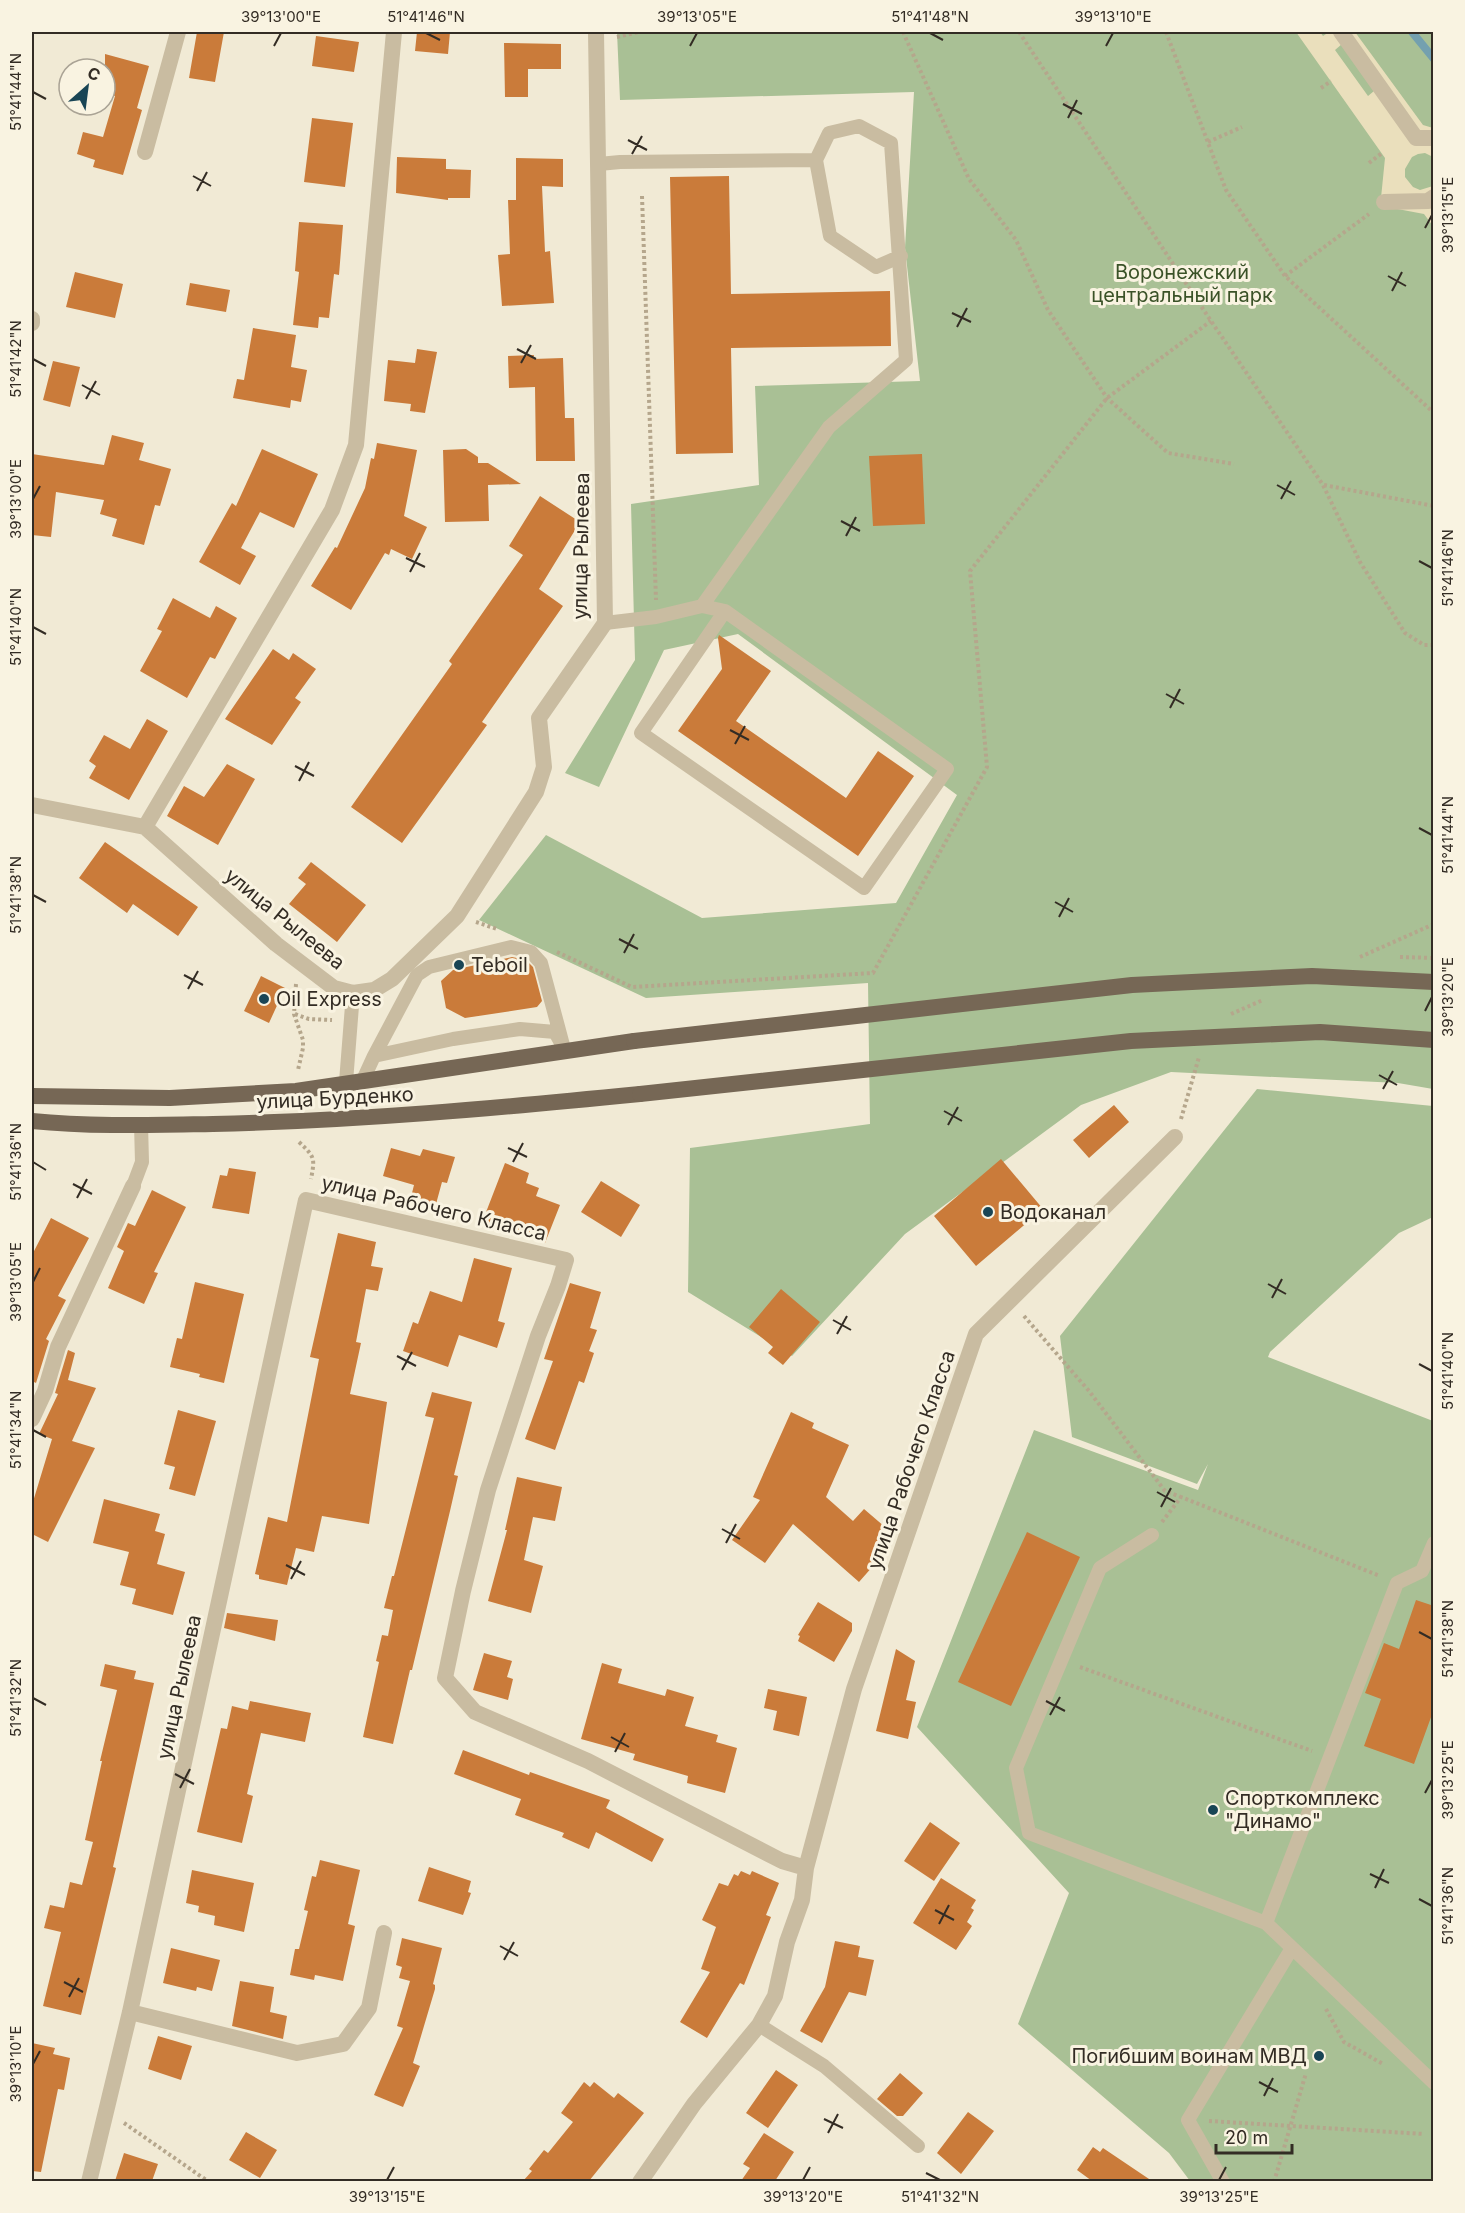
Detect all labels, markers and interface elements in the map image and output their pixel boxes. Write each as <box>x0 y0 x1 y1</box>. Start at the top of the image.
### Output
text: 39°13'00"E <box>241 7 321 26</box>
text: 51°41'46"N <box>387 7 465 26</box>
text: 39°13'05"E <box>657 7 737 26</box>
text: 51°41'48"N <box>891 7 969 26</box>
text: 39°13'10"E <box>1075 7 1151 26</box>
text: 51°41'44"N <box>6 53 25 131</box>
north arrow <box>57 57 117 117</box>
text: С <box>84 62 104 85</box>
text: 39°13'15"E <box>1438 177 1457 253</box>
park label: Воронежский центральный парк <box>1091 260 1273 307</box>
text: 51°41'42"N <box>6 320 25 398</box>
text: 39°13'00"E <box>6 459 25 539</box>
street label: улица Рылеева <box>568 472 594 620</box>
text: 51°41'46"N <box>1438 529 1457 607</box>
text: 51°41'40"N <box>6 588 25 666</box>
text: 51°41'44"N <box>1438 796 1457 874</box>
text: 51°41'38"N <box>6 856 25 934</box>
street label: улица Рылеева <box>220 863 350 975</box>
place label: Teboil <box>471 953 528 977</box>
text: 39°13'20"E <box>1438 957 1457 1037</box>
marker: Teboil <box>452 958 466 972</box>
place label: Oil Express <box>276 987 382 1011</box>
marker: Oil Express <box>257 992 271 1006</box>
street label: улица Бурденко <box>256 1082 414 1114</box>
text: 51°41'36"N <box>6 1123 25 1201</box>
street label: улица Рабочего Класса <box>319 1170 549 1246</box>
place label: Водоканал <box>1000 1200 1106 1224</box>
marker: Водоканал <box>981 1205 995 1219</box>
text: 39°13'05"E <box>6 1242 25 1322</box>
text: 51°41'40"N <box>1438 1332 1457 1410</box>
street label: улица Рабочего Класса <box>862 1347 960 1573</box>
text: 51°41'34"N <box>6 1391 25 1469</box>
text: 51°41'38"N <box>1438 1600 1457 1678</box>
street label: улица Рылеева <box>152 1612 206 1762</box>
text: 51°41'32"N <box>6 1659 25 1737</box>
text: 39°13'25"E <box>1438 1740 1457 1820</box>
place label: Спорткомплекс "Динамо" <box>1225 1786 1380 1833</box>
marker: Спорткомплекс "Динамо" <box>1206 1803 1220 1817</box>
text: 51°41'36"N <box>1438 1867 1457 1945</box>
text: 39°13'10"E <box>6 2026 25 2102</box>
place label: Погибшим воинам МВД <box>1071 2044 1307 2068</box>
marker: Погибшим воинам МВД <box>1312 2049 1326 2063</box>
scale bar <box>1216 2117 1292 2155</box>
text: 20 m <box>1225 2127 1268 2148</box>
text: 39°13'15"E <box>349 2187 425 2206</box>
text: 39°13'20"E <box>763 2187 843 2206</box>
text: 51°41'32"N <box>901 2187 979 2206</box>
text: 39°13'25"E <box>1179 2187 1259 2206</box>

